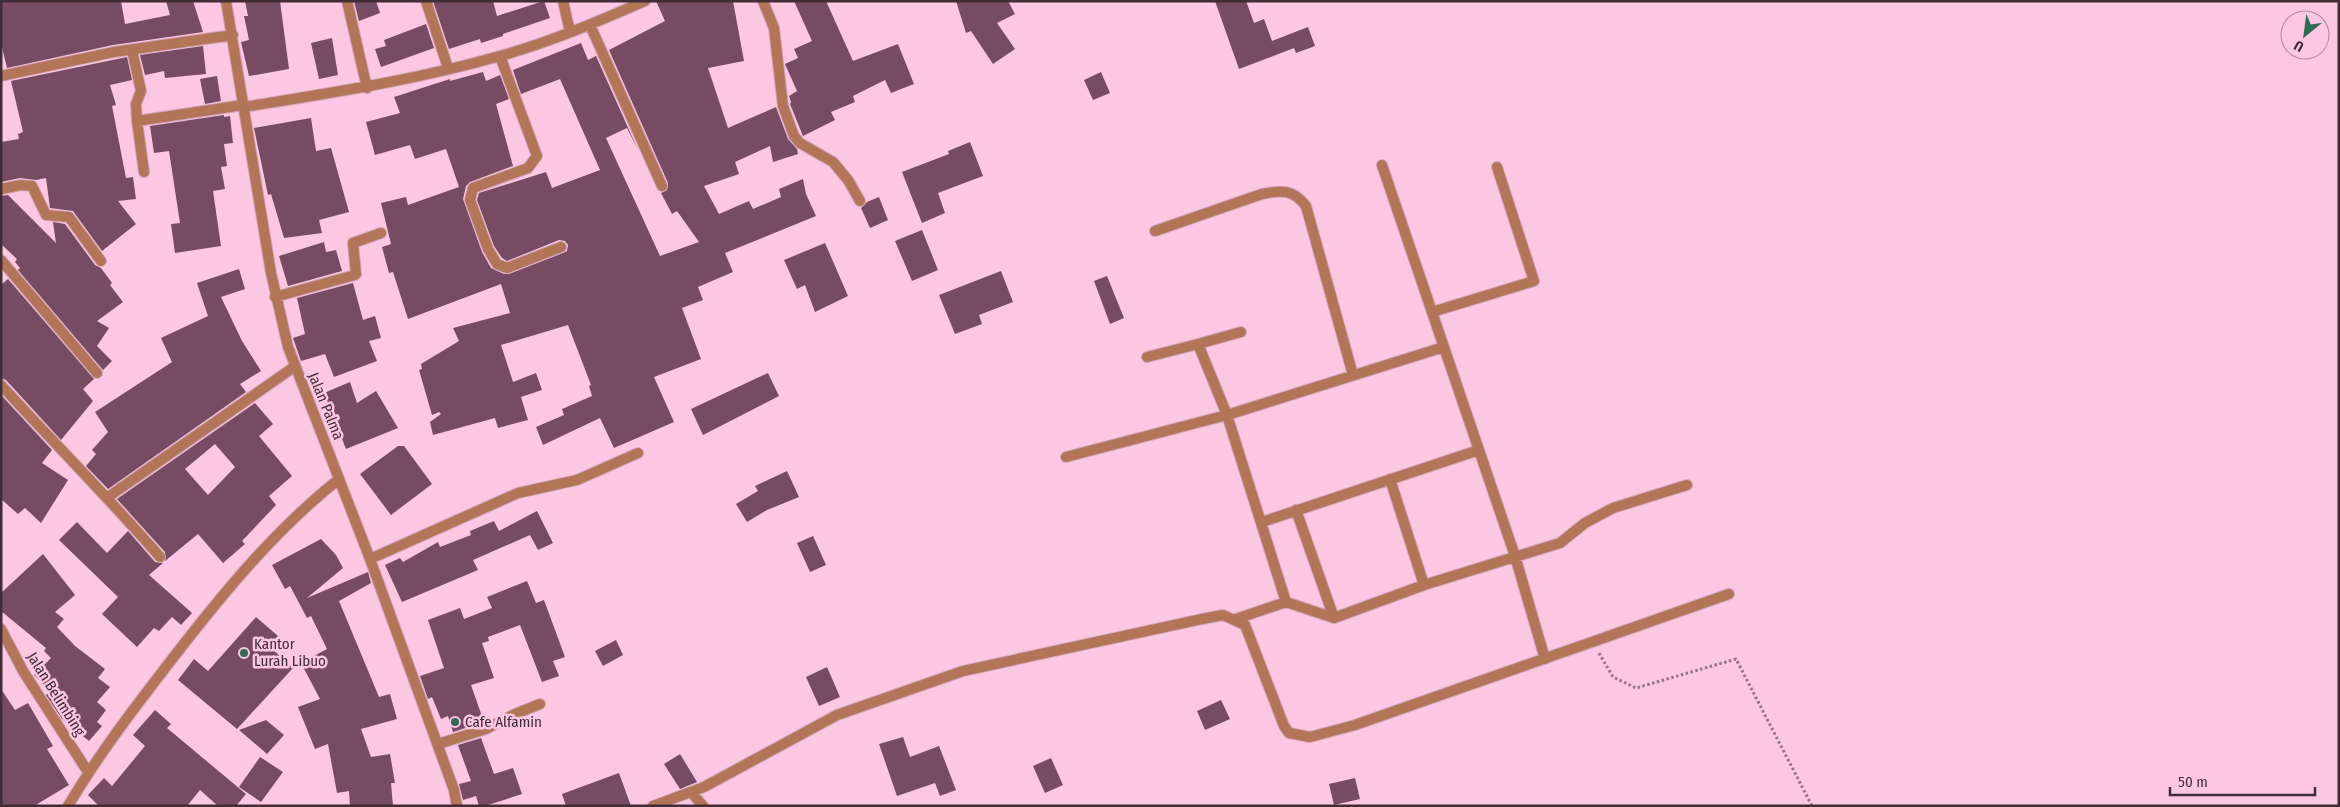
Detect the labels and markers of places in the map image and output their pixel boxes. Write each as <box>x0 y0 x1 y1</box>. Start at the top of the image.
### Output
place label: Kantor Lurah Libuo <box>254 635 326 670</box>
marker: Kantor Lurah Libuo <box>238 647 250 659</box>
place label: Cafe Alfamin <box>465 713 542 731</box>
marker: Cafe Alfamin <box>449 716 461 728</box>

